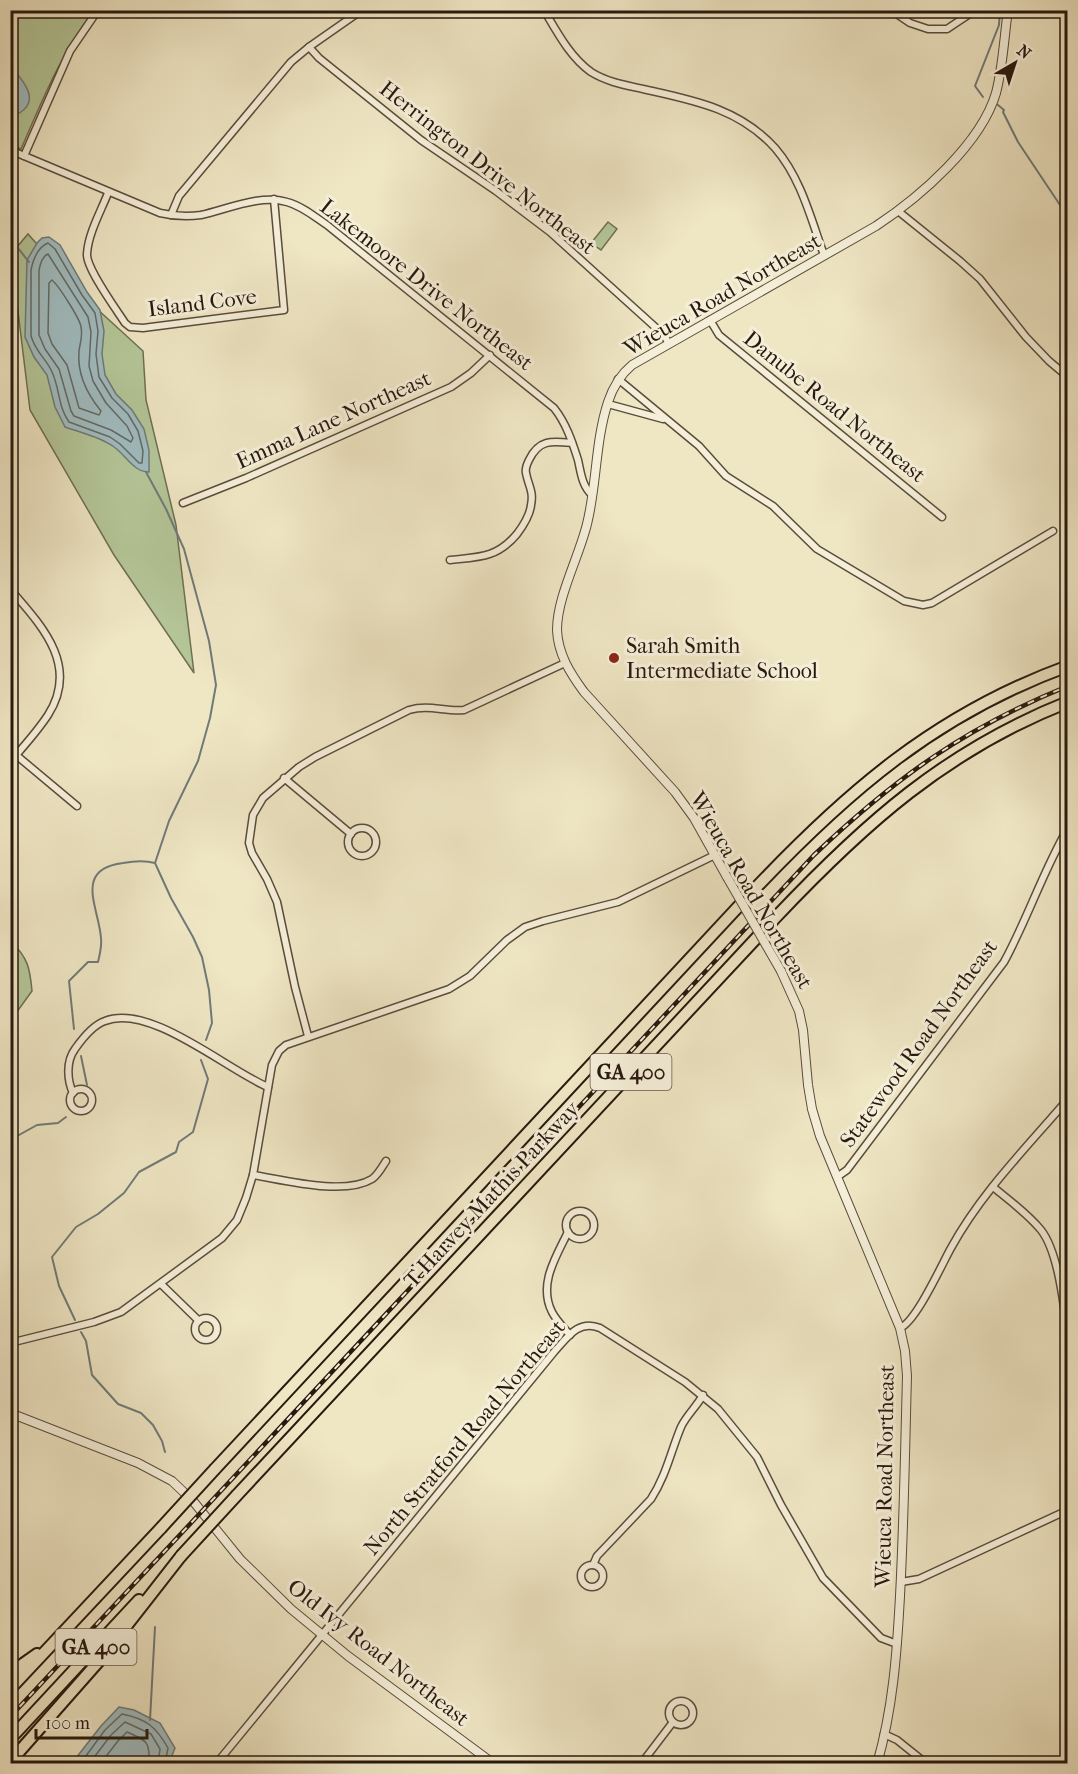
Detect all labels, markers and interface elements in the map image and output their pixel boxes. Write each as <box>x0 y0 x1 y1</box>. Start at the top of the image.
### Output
north arrow <box>985 33 1045 93</box>
text: N <box>1013 41 1035 63</box>
street label: Herrington Drive Northeast <box>374 75 601 260</box>
street label: Lakemoore Drive Northeast <box>315 194 538 376</box>
street label: Wieuca Road Northeast <box>618 228 826 362</box>
street label: Island Cove <box>146 283 258 323</box>
street label: Danube Road Northeast <box>738 325 931 488</box>
street label: Emma Lane Northeast <box>232 365 435 475</box>
place label: Sarah Smith Intermediate School <box>626 633 818 684</box>
marker: Sarah Smith Intermediate School <box>607 651 621 665</box>
street label: Wieuca Road Northeast <box>684 786 818 994</box>
street label: Statewood Road Northeast <box>835 935 1003 1153</box>
road number: GA 400 <box>590 1054 672 1090</box>
street label: T Harvey Mathis Parkway <box>399 1095 586 1293</box>
street label: North Stratford Road Northeast <box>359 1314 571 1561</box>
street label: Wieuca Road Northeast <box>870 1364 900 1589</box>
street label: Old Ivy Road Northeast <box>282 1574 474 1732</box>
road number: GA 400 <box>56 1629 136 1665</box>
scale bar <box>36 1702 147 1740</box>
text: 100 m <box>45 1713 90 1734</box>

